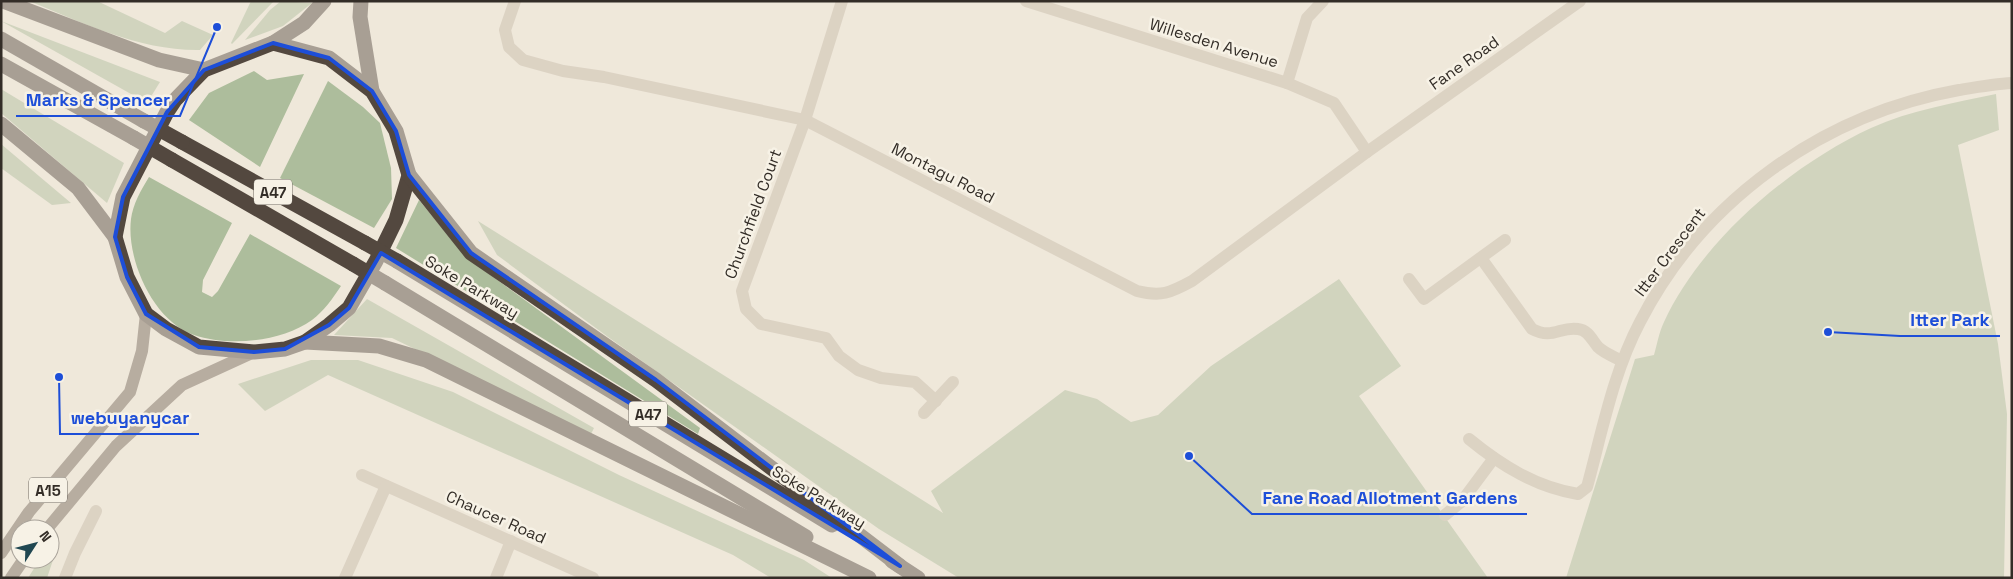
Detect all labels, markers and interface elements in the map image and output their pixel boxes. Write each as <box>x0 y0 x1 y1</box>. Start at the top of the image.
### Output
street label: Willesden Avenue <box>1147 13 1281 73</box>
street label: Fane Road <box>1425 31 1503 95</box>
callout: Marks & Spencer <box>16 83 180 116</box>
text: Marks & Spencer <box>26 88 170 111</box>
street label: Montagu Road <box>888 138 998 208</box>
street label: Churchfield Court <box>720 146 786 282</box>
road number: A47 <box>254 180 292 204</box>
street label: Itter Crescent <box>1630 203 1710 301</box>
street label: Soke Parkway <box>421 251 523 323</box>
callout: Itter Park <box>1900 303 2000 336</box>
text: Itter Park <box>1910 308 1990 331</box>
callout: webuyanycar <box>60 401 199 434</box>
road number: A47 <box>629 402 667 426</box>
text: webuyanycar <box>71 406 189 429</box>
street label: Soke Parkway <box>768 461 870 533</box>
road number: A15 <box>29 478 67 502</box>
callout: Fane Road Allotment Gardens <box>1252 481 1527 514</box>
street label: Chaucer Road <box>443 486 549 548</box>
text: Fane Road Allotment Gardens <box>1262 486 1518 509</box>
north arrow <box>10 519 60 569</box>
text: N <box>35 527 56 545</box>

